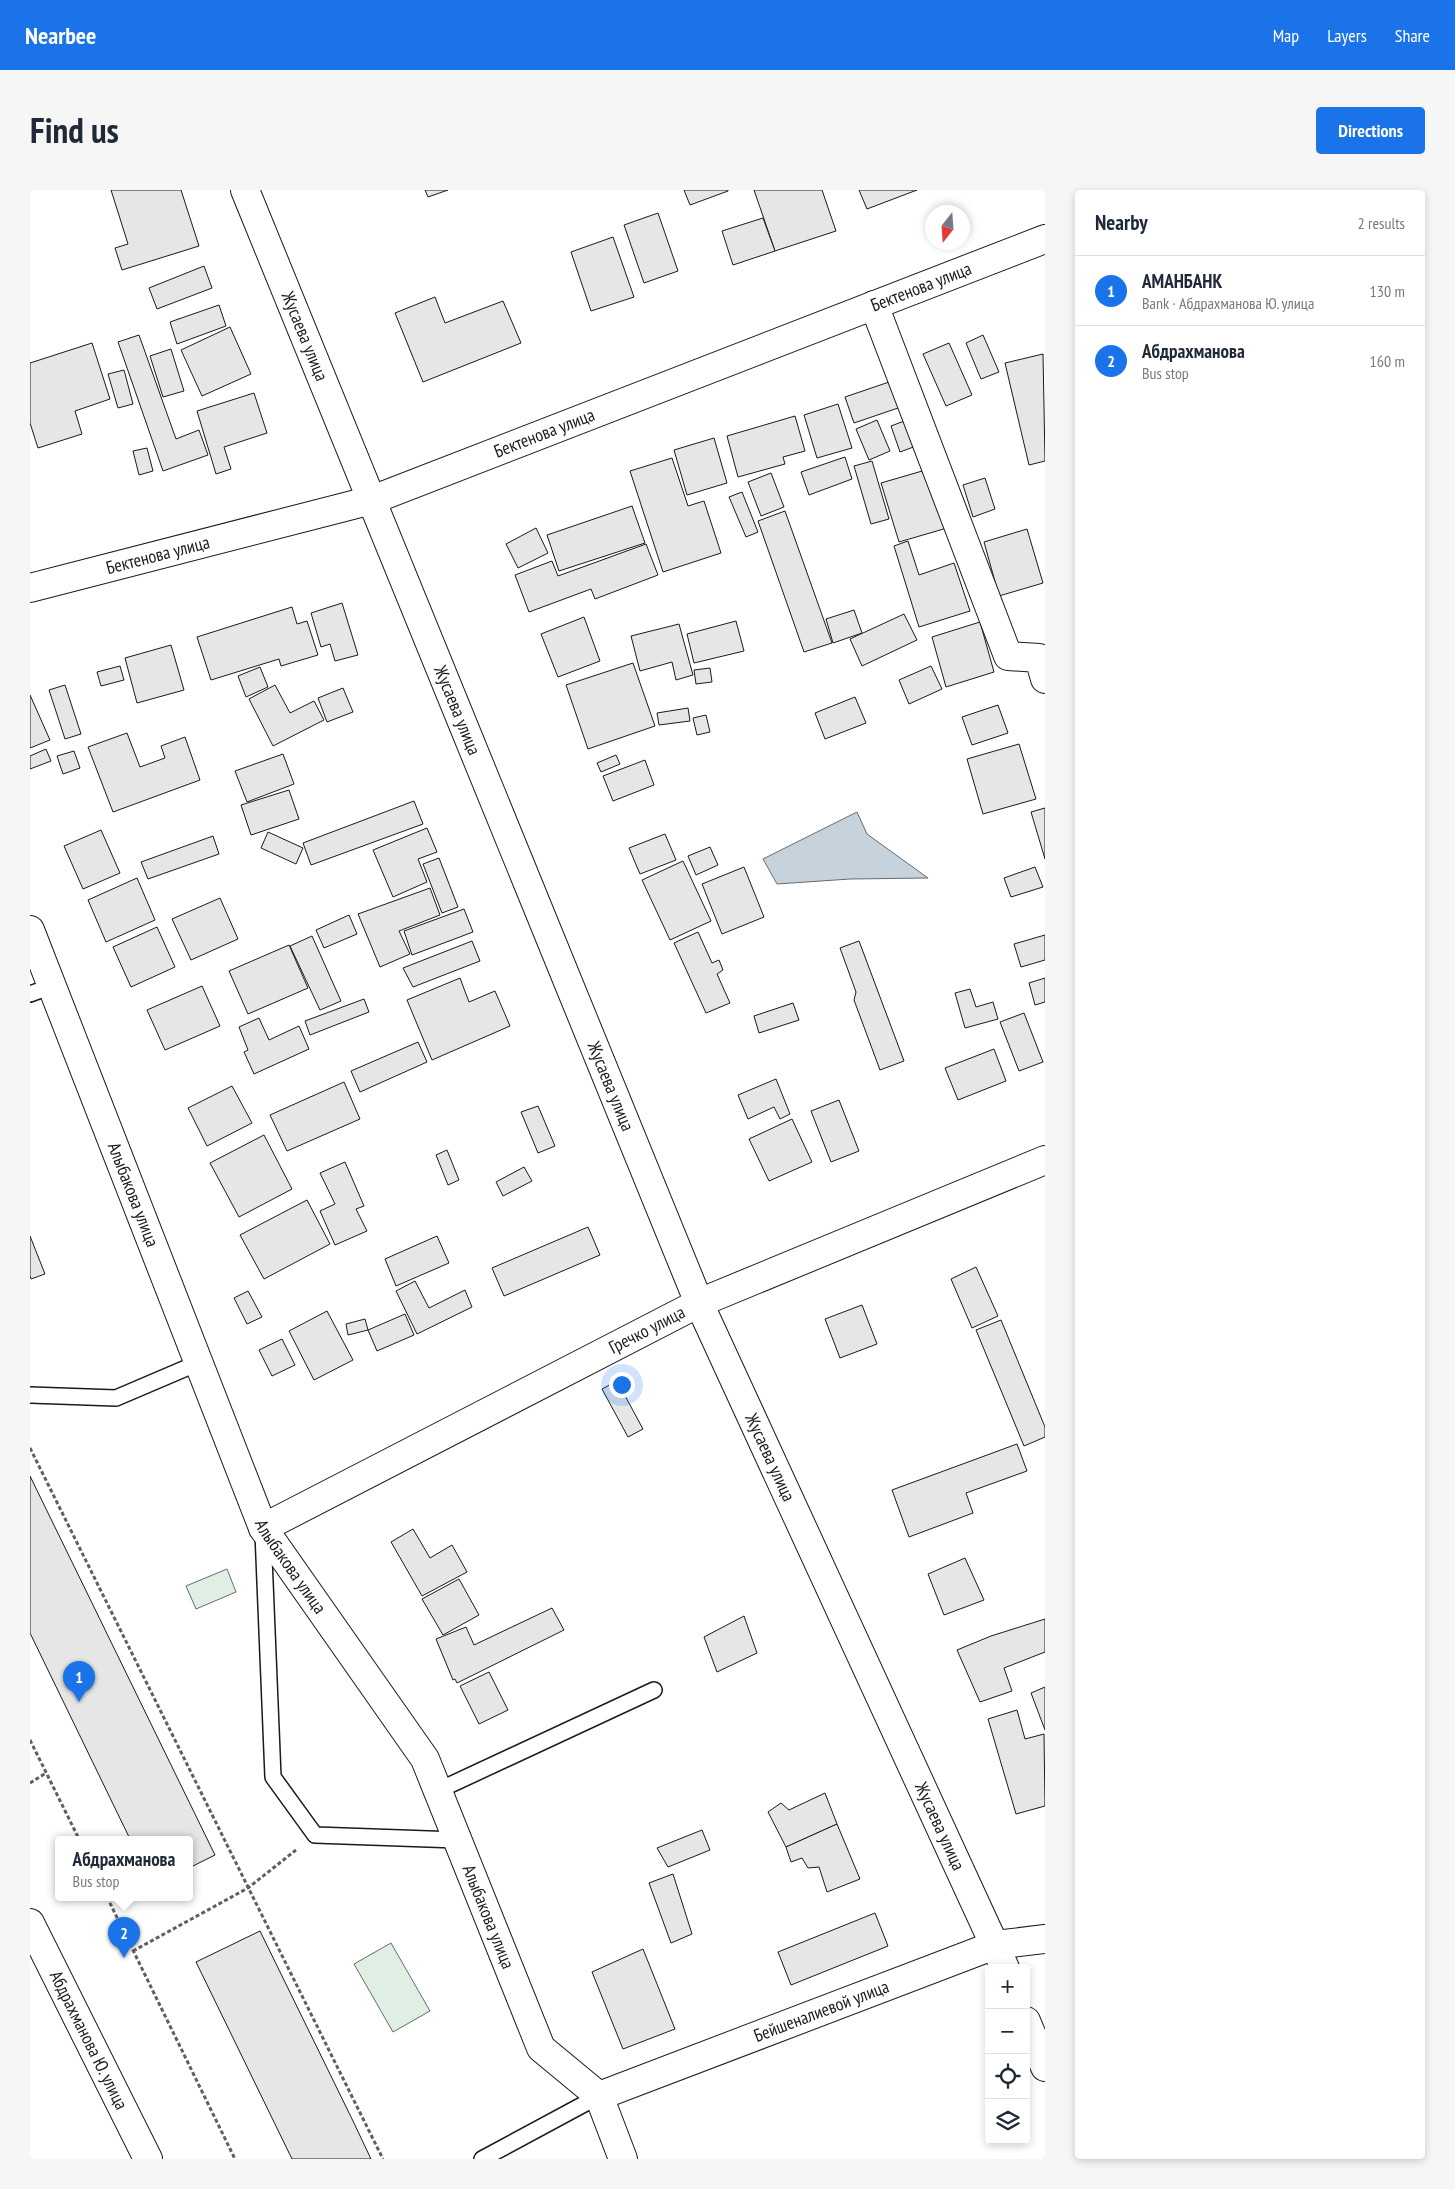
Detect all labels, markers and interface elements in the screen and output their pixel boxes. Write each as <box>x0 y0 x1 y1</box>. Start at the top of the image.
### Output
text: Nearbee <box>25 20 96 51</box>
text: Map <box>1273 24 1299 47</box>
text: Layers <box>1327 24 1367 47</box>
text: Share <box>1395 24 1430 47</box>
text: Find us <box>30 107 119 153</box>
button: Directions <box>1316 107 1425 154</box>
north arrow <box>925 205 970 250</box>
text: Nearby <box>1095 209 1148 236</box>
text: 2 results <box>1358 213 1405 233</box>
street label: Бектенова улица <box>867 257 974 317</box>
text: АМАНБАНК <box>1142 269 1222 293</box>
text: 1 <box>1107 281 1115 301</box>
text: 130 m <box>1370 281 1405 301</box>
street label: Жусаева улица <box>276 287 334 384</box>
text: Bank · Абдрахманова Ю. улица <box>1142 293 1314 313</box>
text: Абдрахманова <box>1142 339 1245 363</box>
text: 2 <box>1107 351 1115 371</box>
text: 160 m <box>1370 351 1405 371</box>
text: Bus stop <box>1142 363 1189 383</box>
street label: Бектенова улица <box>491 403 598 463</box>
street label: Бектенова улица <box>103 530 212 579</box>
street label: Жусаева улица <box>429 661 486 758</box>
street label: Жусаева улица <box>582 1037 640 1134</box>
street label: Алыбакова улица <box>103 1139 164 1250</box>
street label: Гречко улица <box>605 1300 689 1359</box>
your location <box>609 1372 635 1398</box>
street label: Жусаева улица <box>740 1409 801 1505</box>
street label: Алыбакова улица <box>250 1516 332 1618</box>
pin: 1 <box>63 1661 95 1702</box>
street label: Жусаева улица <box>910 1777 970 1874</box>
popup <box>55 1836 193 1901</box>
text: Абдрахманова <box>73 1847 175 1871</box>
street label: Алыбакова улица <box>458 1861 520 1972</box>
text: Bus stop <box>73 1871 119 1891</box>
pin: 2 <box>108 1917 140 1958</box>
map controls <box>985 1964 1030 2144</box>
button: + <box>985 1964 1030 2009</box>
street label: Абдрахманова Ю. улица <box>45 1967 133 2113</box>
street label: Бейшеналиевой улица <box>750 1975 892 2047</box>
button: − <box>985 2009 1030 2054</box>
button: locate <box>985 2054 1030 2099</box>
button: layers <box>985 2099 1030 2144</box>

